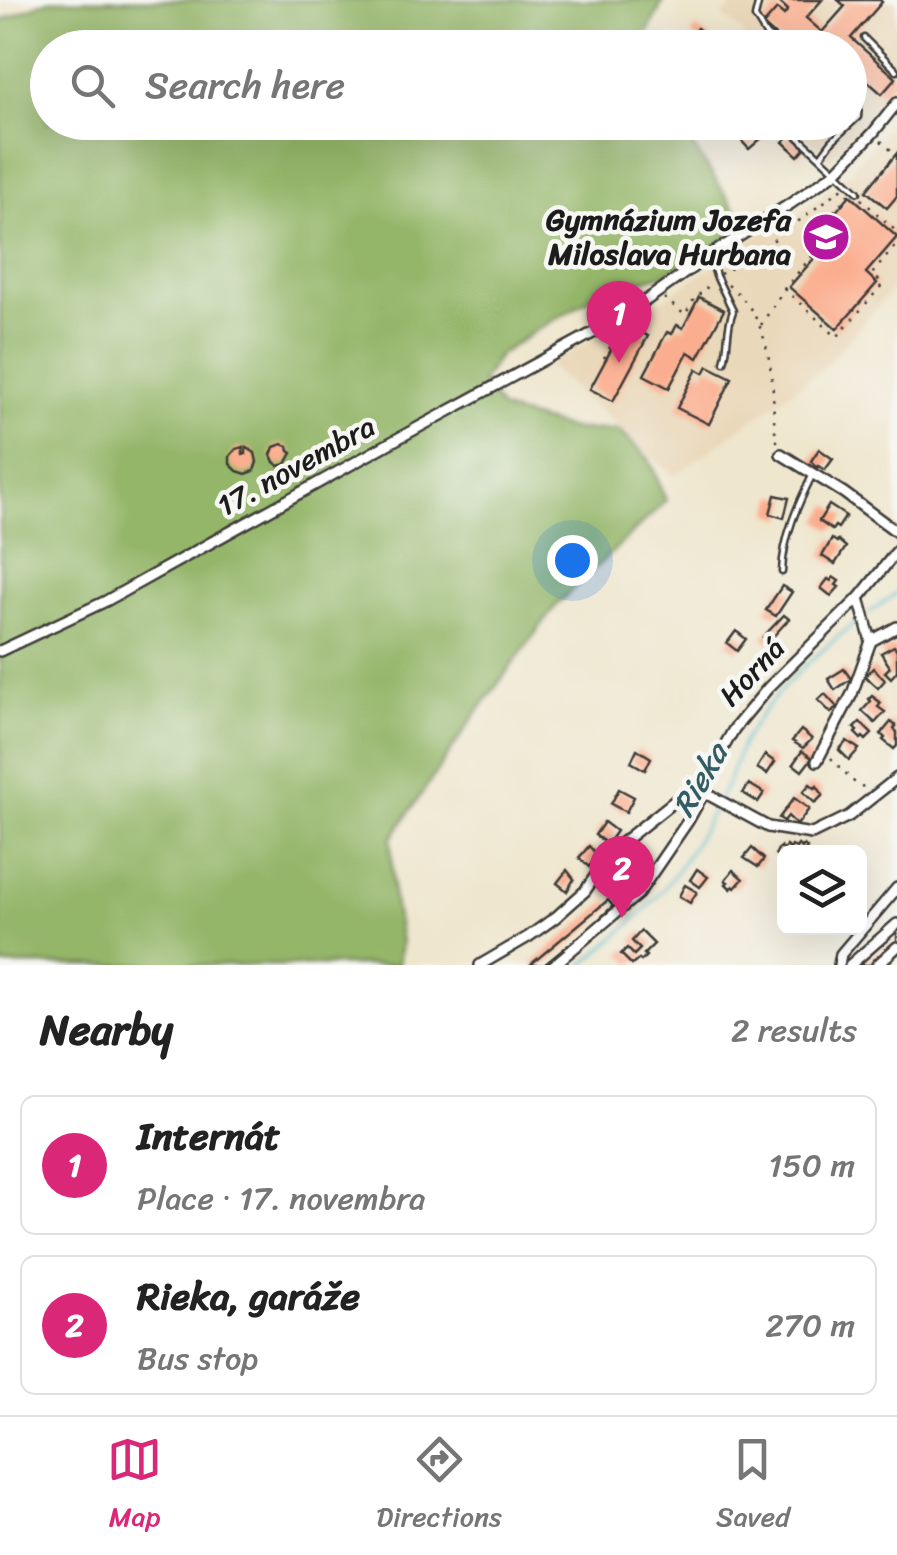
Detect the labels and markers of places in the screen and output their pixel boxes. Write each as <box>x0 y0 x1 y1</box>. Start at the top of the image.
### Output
place label: Gymnázium Jozefa Miloslava Hurbana <box>546 193 792 281</box>
school or university icon: Gymnázium Jozefa Miloslava Hurbana <box>800 211 852 263</box>
pin: 1 <box>586 280 652 363</box>
pin: 2 <box>590 836 654 918</box>

